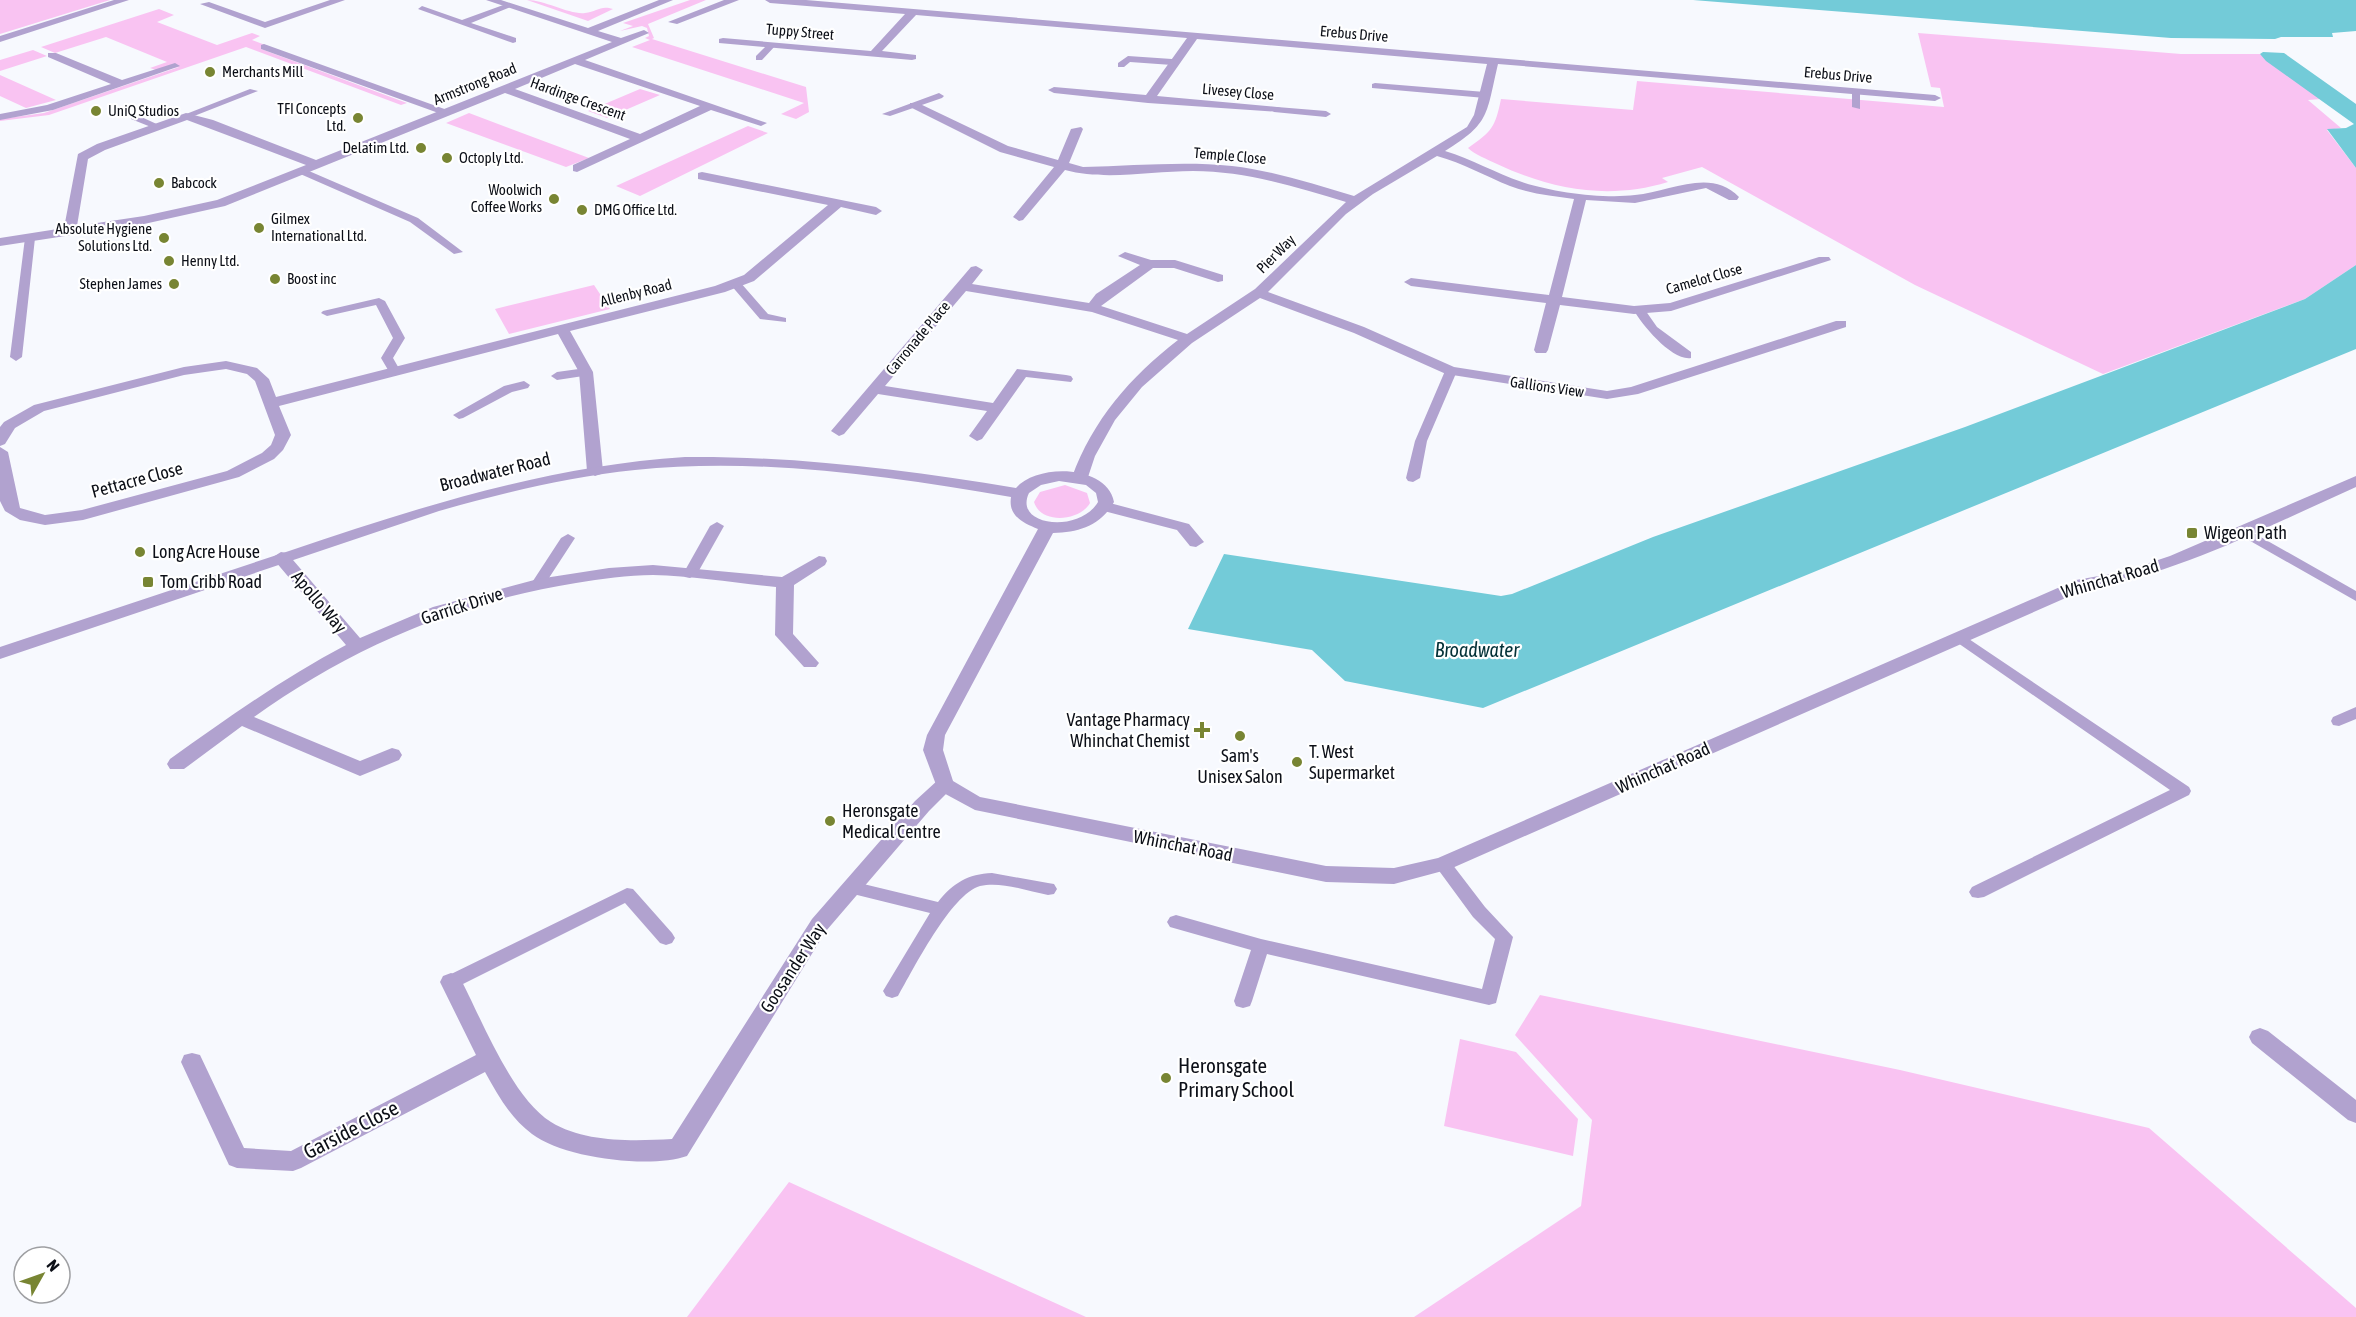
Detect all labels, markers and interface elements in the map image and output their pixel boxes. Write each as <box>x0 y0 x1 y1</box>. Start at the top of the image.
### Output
street label: Tuppy Street <box>765 20 835 43</box>
street label: Erebus Drive <box>1319 22 1389 45</box>
street label: Armstrong Road <box>431 59 519 108</box>
place label: Merchants Mill <box>222 63 304 80</box>
street label: Erebus Drive <box>1803 63 1873 86</box>
marker: Merchants Mill <box>203 65 217 79</box>
street label: Hardinge Crescent <box>528 73 628 124</box>
street label: Livesey Close <box>1201 80 1275 103</box>
place label: TFI Concepts Ltd. <box>277 100 346 134</box>
place label: UniQ Studios <box>108 102 179 119</box>
marker: UniQ Studios <box>89 104 103 118</box>
marker: TFI Concepts Ltd. <box>351 111 365 125</box>
place label: Delatim Ltd. <box>342 139 409 156</box>
marker: Delatim Ltd. <box>414 141 428 155</box>
street label: Temple Close <box>1193 144 1267 167</box>
place label: Octoply Ltd. <box>459 149 524 166</box>
marker: Octoply Ltd. <box>440 151 454 165</box>
place label: Babcock <box>171 174 217 191</box>
marker: Babcock <box>152 176 166 190</box>
place label: Woolwich Coffee Works <box>471 181 542 215</box>
marker: Woolwich Coffee Works <box>547 192 561 206</box>
place label: DMG Office Ltd. <box>594 201 677 218</box>
marker: DMG Office Ltd. <box>575 203 589 217</box>
place label: Gilmex International Ltd. <box>271 210 367 244</box>
place label: Absolute Hygiene Solutions Ltd. <box>55 220 152 254</box>
marker: Gilmex International Ltd. <box>252 221 266 235</box>
marker: Absolute Hygiene Solutions Ltd. <box>157 231 171 245</box>
street label: Pier Way <box>1253 231 1298 276</box>
place label: Henny Ltd. <box>181 252 239 269</box>
marker: Henny Ltd. <box>162 254 176 268</box>
street label: Camelot Close <box>1664 260 1744 297</box>
place label: Boost inc <box>287 270 337 287</box>
marker: Boost inc <box>268 272 282 286</box>
place label: Stephen James <box>80 275 162 292</box>
street label: Allenby Road <box>598 275 673 310</box>
marker: Stephen James <box>167 277 181 291</box>
street label: Carronade Place <box>882 297 953 378</box>
street label: Gallions View <box>1509 373 1585 400</box>
street label: Broadwater Road <box>437 448 552 495</box>
street label: Pettacre Close <box>89 457 185 502</box>
place label: Wigeon Path <box>2204 522 2287 543</box>
marker: Wigeon Path <box>2185 526 2199 540</box>
place label: Long Acre House <box>152 541 260 562</box>
marker: Long Acre House <box>133 545 147 559</box>
street label: Whinchat Road <box>2059 555 2161 602</box>
street label: Apollo Way <box>287 566 351 637</box>
place label: Tom Cribb Road <box>160 571 262 592</box>
marker: Tom Cribb Road <box>141 575 155 589</box>
street label: Garrick Drive <box>418 582 505 629</box>
water label: Broadwater <box>1435 638 1520 661</box>
place label: Vantage Pharmacy Whinchat Chemist <box>1066 709 1190 751</box>
marker: Vantage Pharmacy Whinchat Chemist <box>1195 723 1209 737</box>
marker: Sam's Unisex Salon <box>1233 729 1247 743</box>
street label: Whinchat Road <box>1613 738 1713 798</box>
place label: T. West Supermarket <box>1309 741 1395 783</box>
place label: Sam's Unisex Salon <box>1197 745 1283 787</box>
marker: T. West Supermarket <box>1290 755 1304 769</box>
place label: Heronsgate Medical Centre <box>842 800 941 842</box>
marker: Heronsgate Medical Centre <box>823 814 837 828</box>
street label: Whinchat Road <box>1132 826 1234 865</box>
street label: Goosander Way <box>756 919 829 1017</box>
place label: Heronsgate Primary School <box>1178 1053 1294 1101</box>
marker: Heronsgate Primary School <box>1159 1071 1173 1085</box>
street label: Garside Close <box>299 1095 402 1163</box>
north arrow <box>12 1245 72 1305</box>
text: N <box>44 1256 63 1275</box>

